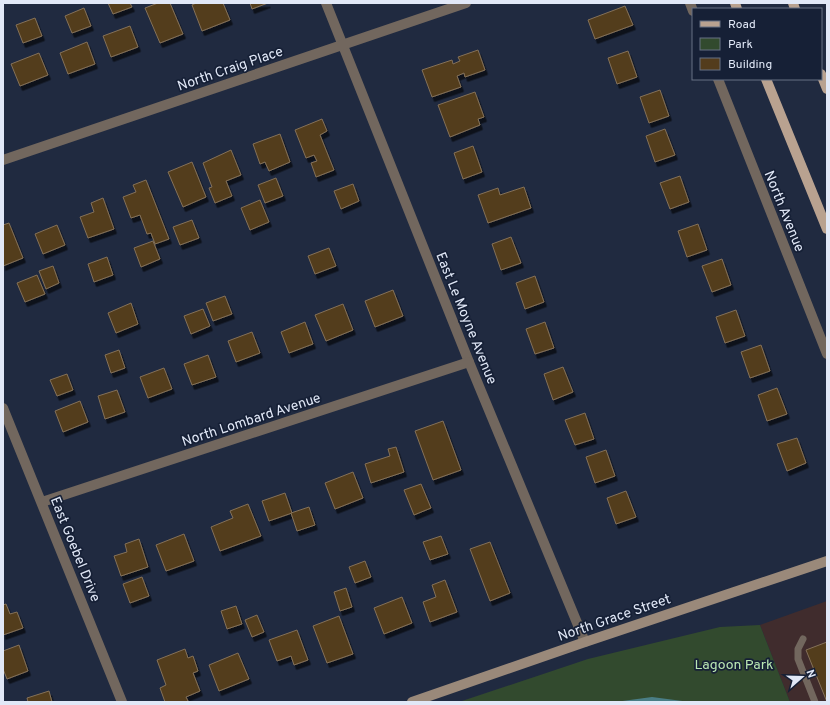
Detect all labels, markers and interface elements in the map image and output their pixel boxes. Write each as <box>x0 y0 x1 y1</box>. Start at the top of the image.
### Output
legend <box>692 8 822 80</box>
text: Road <box>728 17 756 33</box>
text: Park <box>728 37 753 53</box>
street label: North Craig Place <box>175 43 286 95</box>
text: Building <box>728 57 772 73</box>
street label: North Avenue <box>760 169 808 255</box>
street label: East Le Moyne Avenue <box>431 250 500 387</box>
street label: North Lombard Avenue <box>180 390 323 451</box>
street label: East Goebel Drive <box>46 495 103 605</box>
street label: North Grace Street <box>556 591 673 646</box>
park label: Lagoon Park <box>694 657 774 674</box>
north arrow <box>782 657 822 697</box>
text: N <box>803 668 818 680</box>

